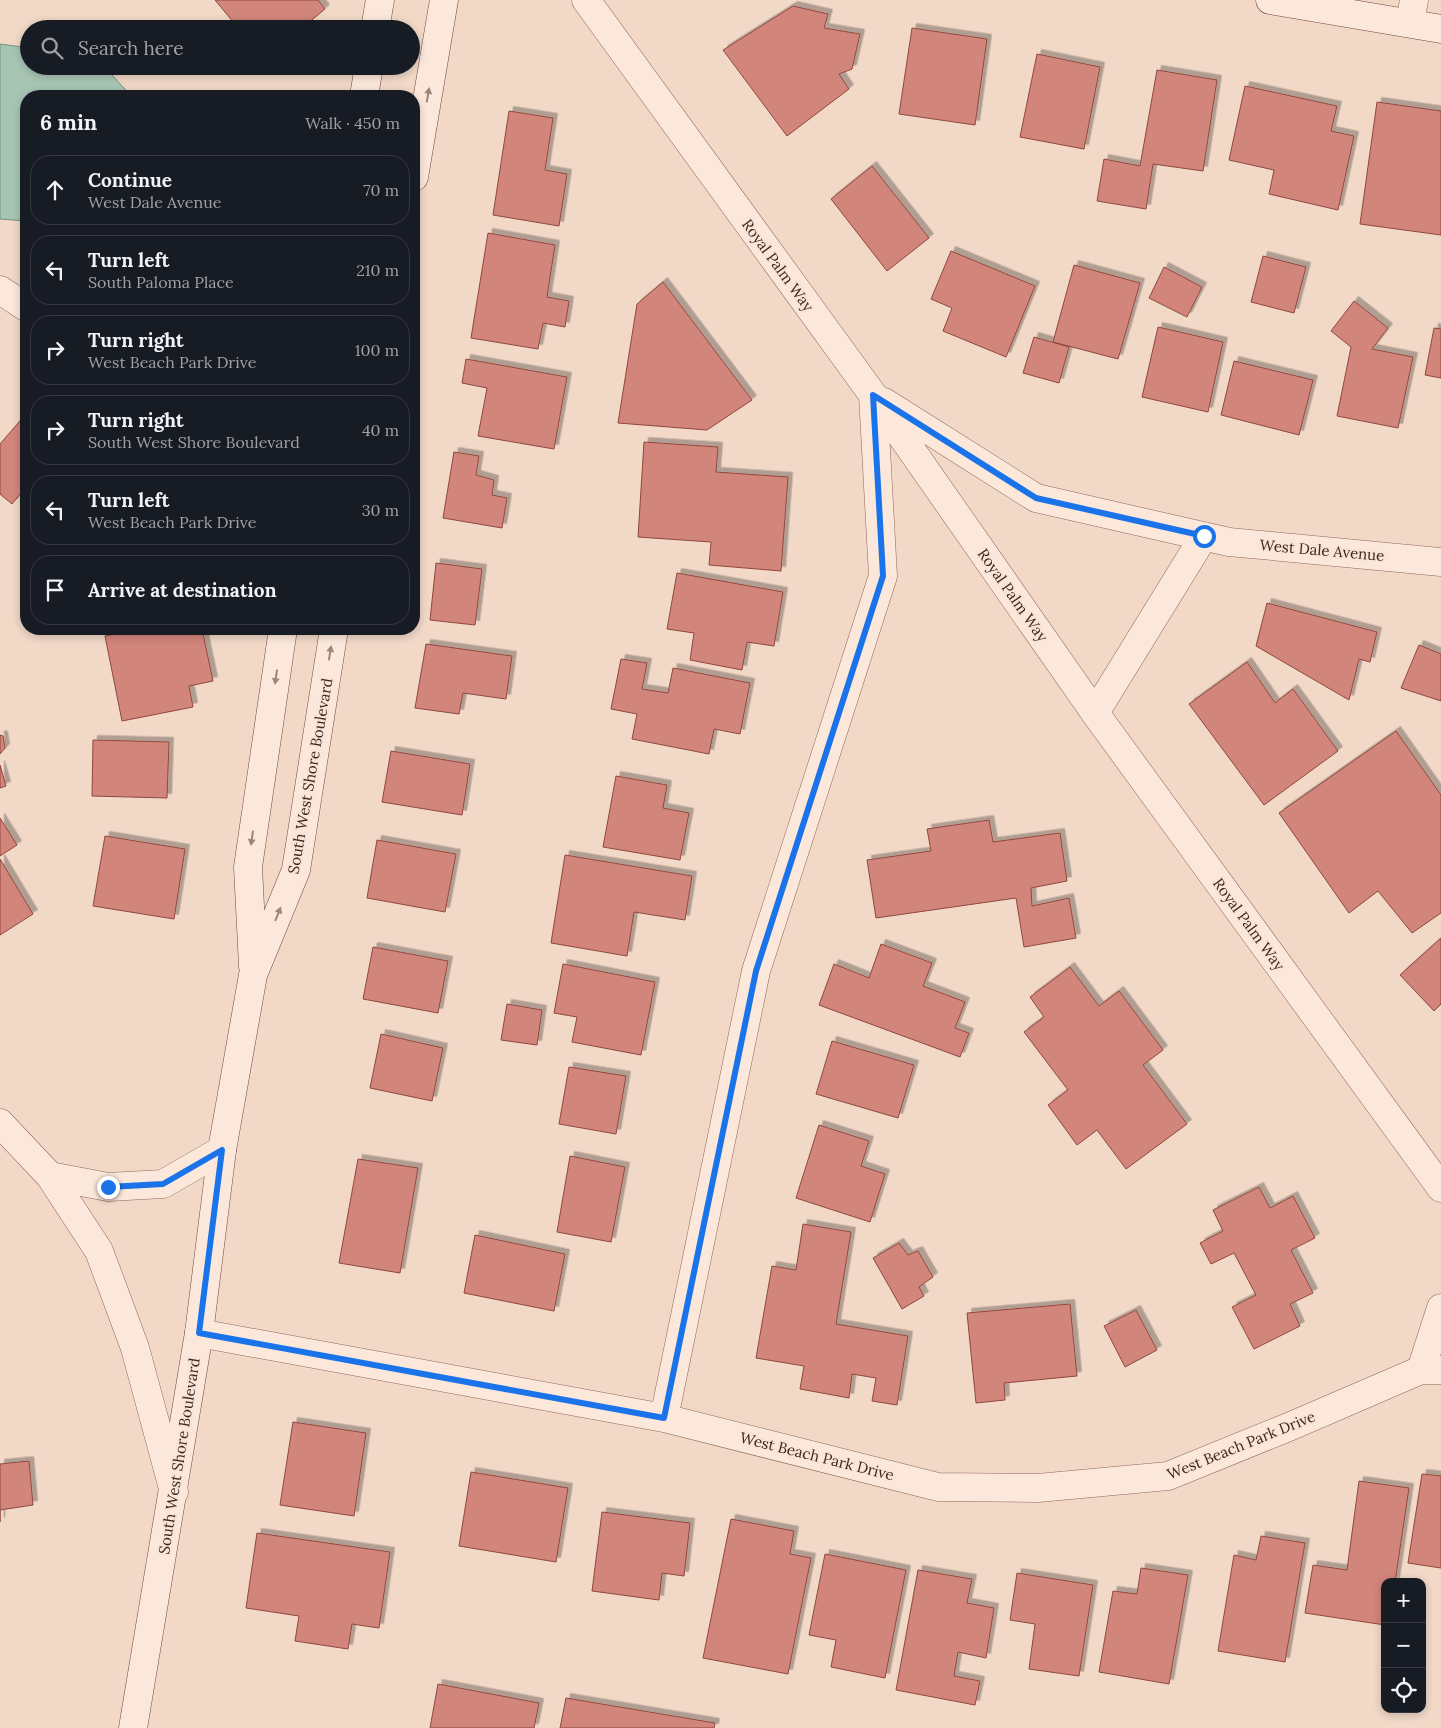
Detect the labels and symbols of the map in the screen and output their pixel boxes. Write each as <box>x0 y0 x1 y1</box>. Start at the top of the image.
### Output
one-way arrow <box>424 86 432 102</box>
street label: Royal Palm Way <box>738 215 818 315</box>
route start <box>1193 525 1216 548</box>
street label: West Dale Avenue <box>1259 535 1385 565</box>
street label: Royal Palm Way <box>974 545 1052 645</box>
one-way arrow <box>327 644 335 660</box>
one-way arrow <box>272 669 280 685</box>
street label: South West Shore Boulevard <box>283 677 337 875</box>
one-way arrow <box>248 830 256 846</box>
street label: Royal Palm Way <box>1209 874 1289 974</box>
one-way arrow <box>274 906 282 921</box>
route end <box>97 1176 120 1199</box>
street label: South West Shore Boulevard <box>154 1356 204 1556</box>
street label: West Beach Park Drive <box>1164 1407 1318 1483</box>
street label: West Beach Park Drive <box>738 1428 896 1484</box>

